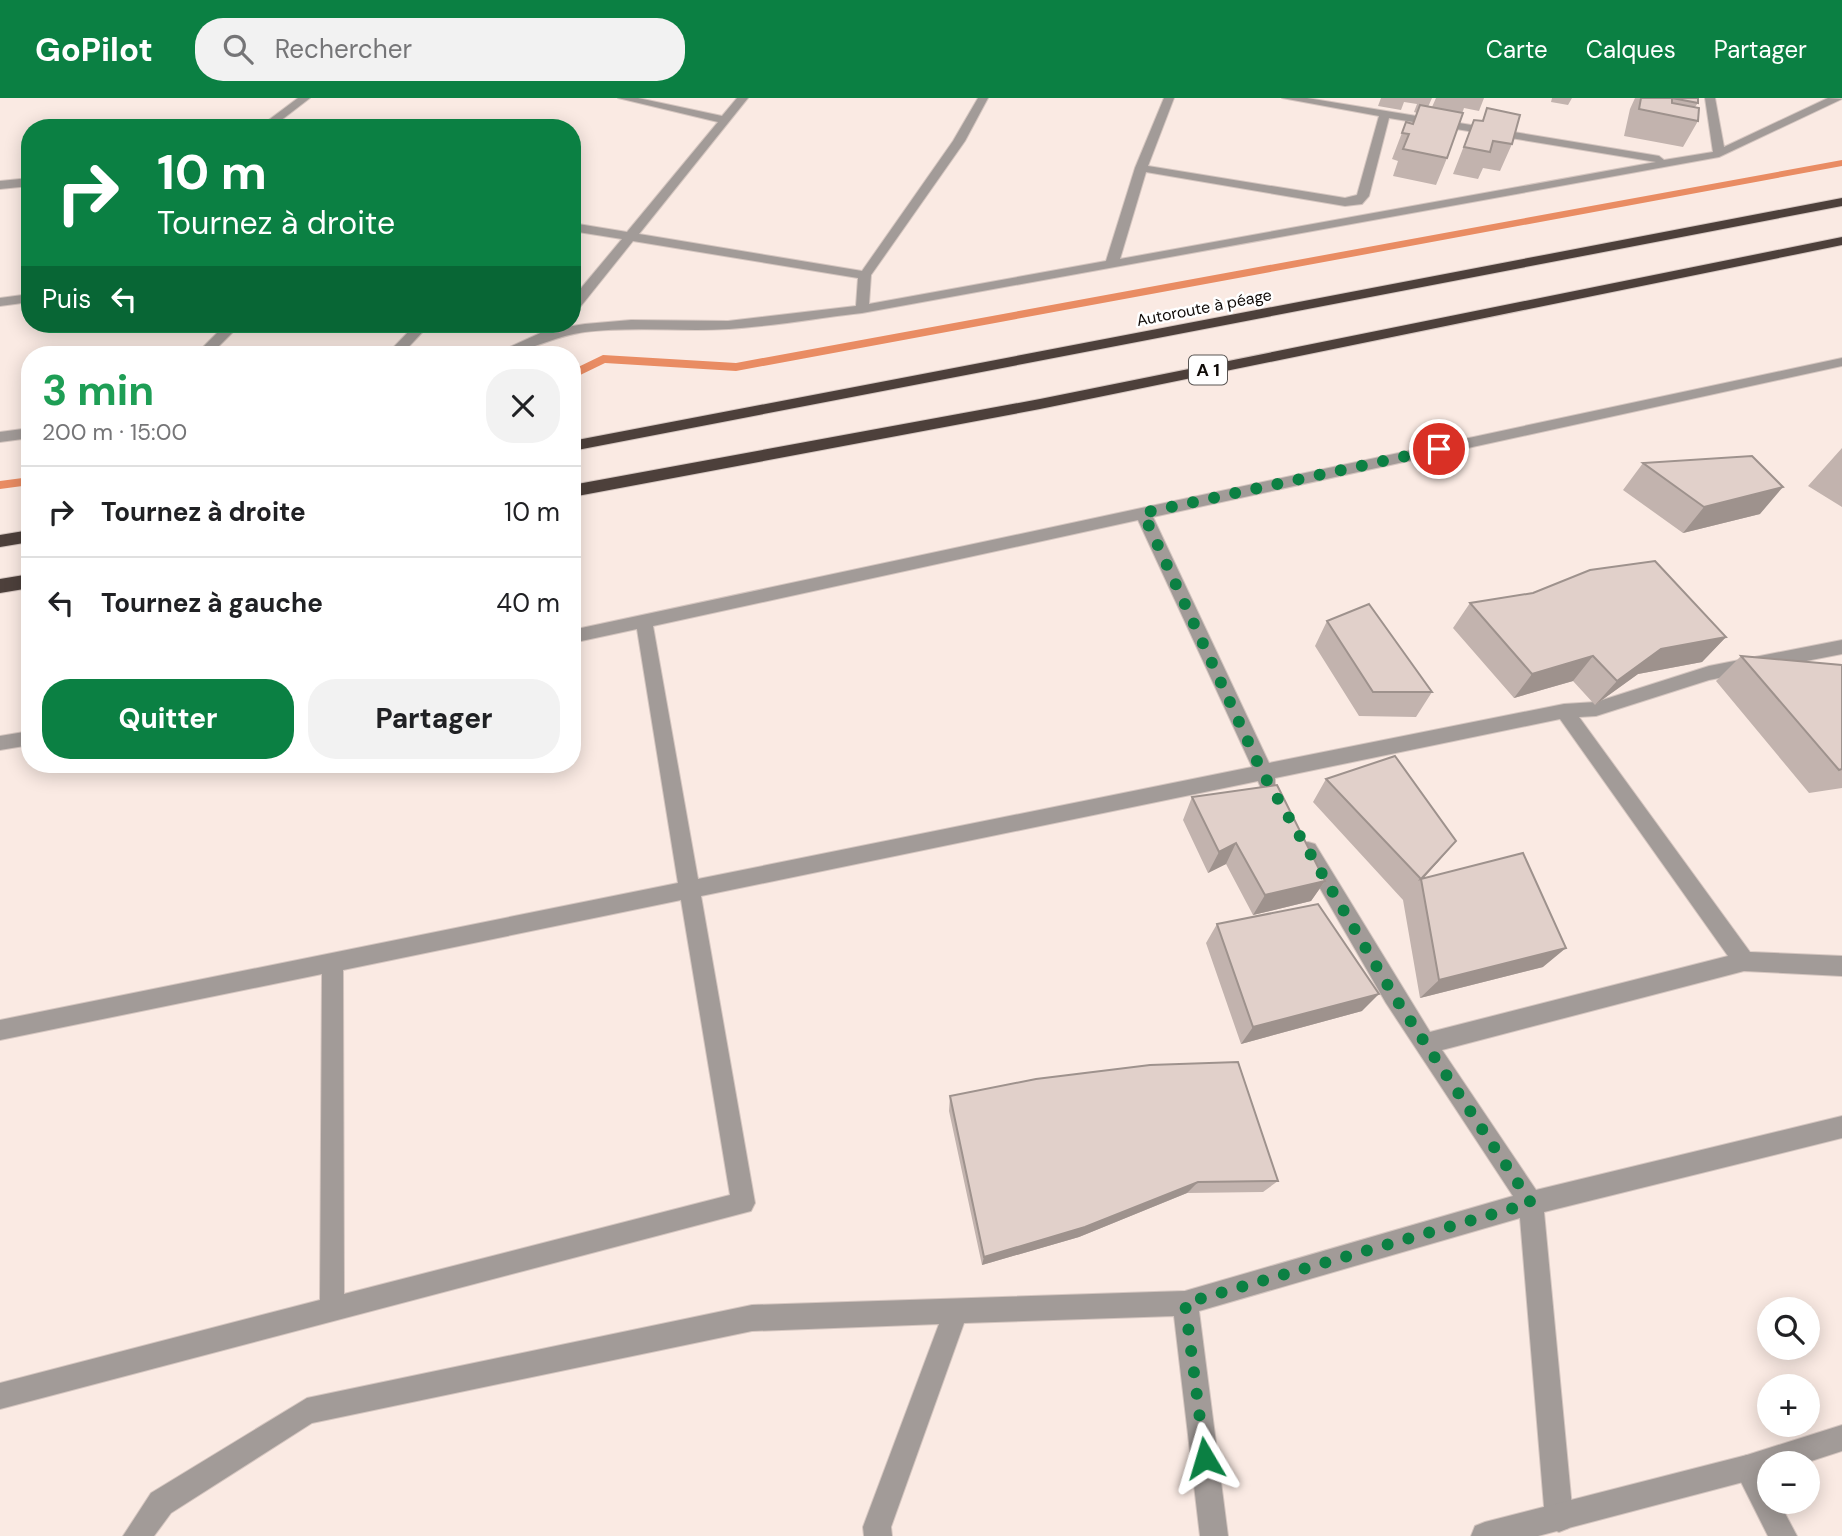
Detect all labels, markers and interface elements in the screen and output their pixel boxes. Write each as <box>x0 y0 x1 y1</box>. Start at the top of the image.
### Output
search box <box>195 18 685 81</box>
text: GoPilot <box>35 28 153 71</box>
icon: search <box>219 30 257 68</box>
text: Rechercher <box>275 32 412 66</box>
text: Carte <box>1486 34 1548 65</box>
text: Calques <box>1586 34 1676 65</box>
text: Partager <box>1714 34 1807 65</box>
text: 10 m <box>157 140 267 204</box>
icon: right <box>42 147 133 238</box>
text: Tournez à droite <box>157 202 395 244</box>
icon: left <box>105 280 143 318</box>
text: Puis <box>42 282 91 316</box>
street label: Autoroute à péage <box>1135 284 1273 331</box>
road number: A 1 <box>1189 356 1227 384</box>
text: 3 min <box>42 363 154 418</box>
button: close <box>486 369 560 443</box>
text: 200 m · 15:00 <box>42 417 187 447</box>
pin <box>1409 419 1469 479</box>
icon: arrive <box>1420 430 1458 468</box>
icon: right <box>42 493 80 531</box>
text: Tournez à droite <box>101 495 306 529</box>
text: 10 m <box>504 495 560 529</box>
icon: left <box>42 584 80 622</box>
text: Tournez à gauche <box>101 586 323 620</box>
text: 40 m <box>496 586 560 620</box>
button: Quitter <box>42 679 294 759</box>
button: Partager <box>308 679 560 759</box>
map controls <box>1757 1297 1820 1514</box>
button: search <box>1757 1297 1820 1360</box>
button: + <box>1757 1374 1820 1437</box>
position arrow <box>1168 1421 1242 1495</box>
button: − <box>1757 1451 1820 1514</box>

